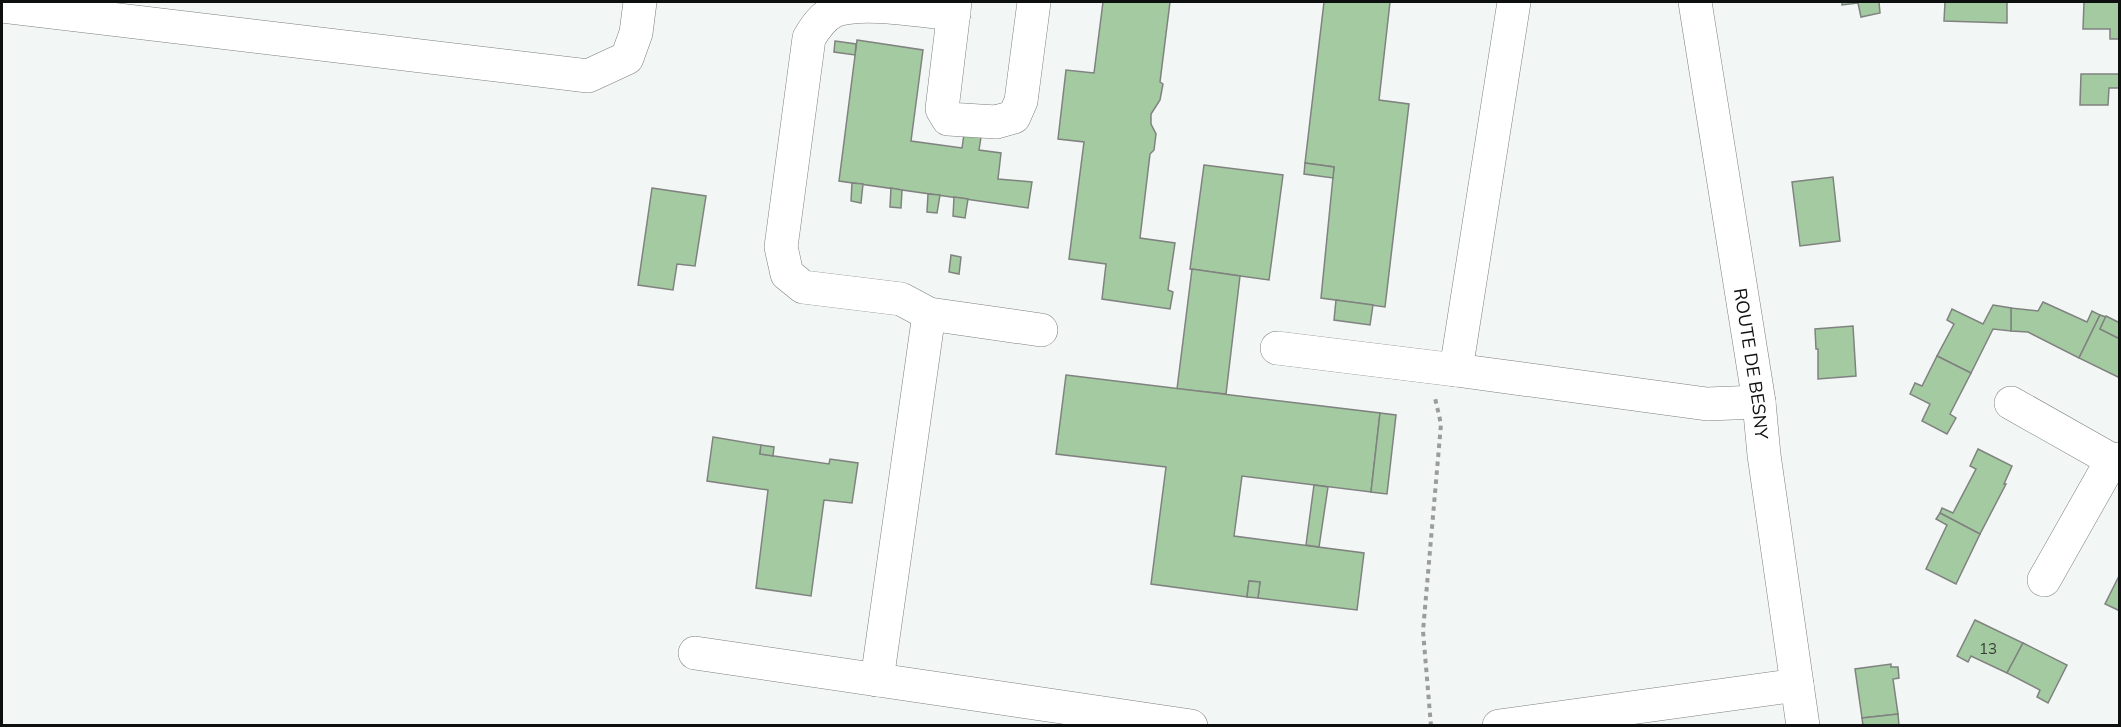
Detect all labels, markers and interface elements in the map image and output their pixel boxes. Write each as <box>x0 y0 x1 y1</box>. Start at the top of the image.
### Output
street label: ROUTE DE BESNY <box>1729 286 1774 441</box>
house number: 13 <box>1979 639 1997 658</box>

